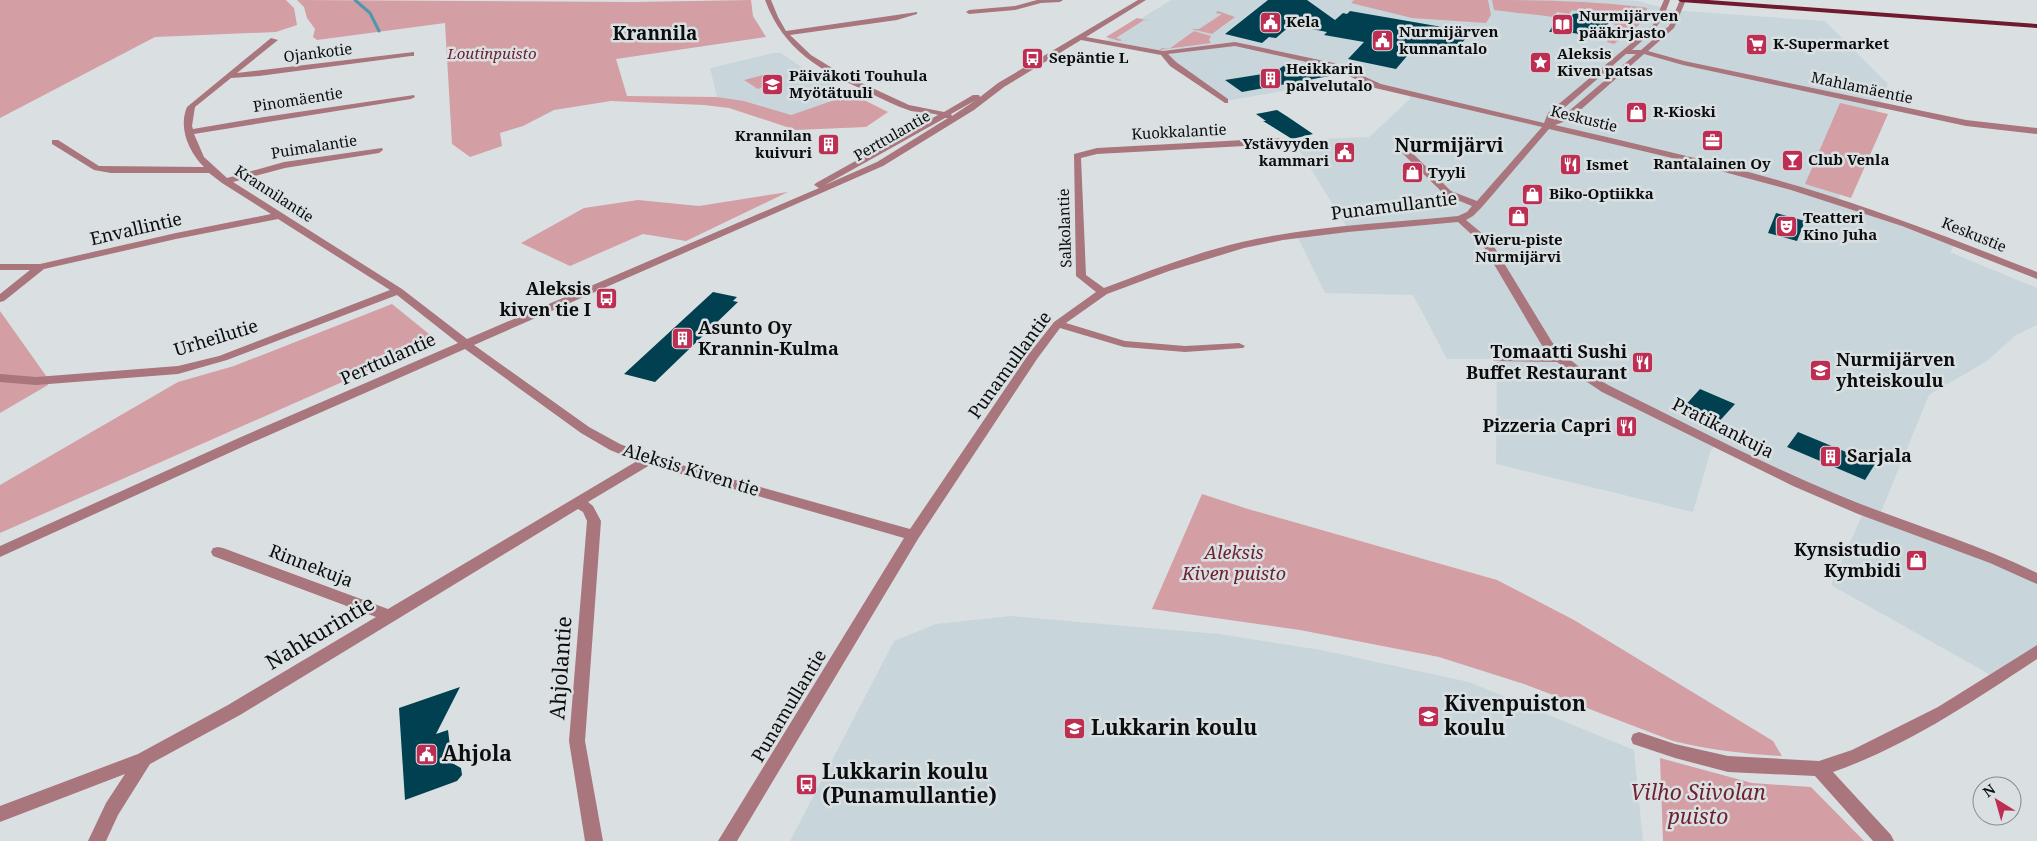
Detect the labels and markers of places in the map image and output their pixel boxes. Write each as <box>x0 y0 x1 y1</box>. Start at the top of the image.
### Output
place label: Nurmijärven pääkirjasto <box>1579 5 1678 42</box>
public building icon: Kela <box>1258 10 1282 34</box>
place label: Kela <box>1286 11 1320 31</box>
library icon: Nurmijärven pääkirjasto <box>1551 13 1575 37</box>
place label: Nurmijärven kunnantalo <box>1399 21 1498 58</box>
public building icon: Nurmijärven kunnantalo <box>1371 29 1395 53</box>
supermarket icon: K-Supermarket <box>1745 32 1769 56</box>
place label: K-Supermarket <box>1773 33 1889 53</box>
place label: Aleksis Kiven patsas <box>1557 43 1653 80</box>
bus stop icon: Sepäntie L <box>1021 46 1045 70</box>
place label: Sepäntie L <box>1049 47 1129 67</box>
place icon: Aleksis Kiven patsas <box>1529 51 1553 75</box>
place label: Heikkarin palvelutalo <box>1286 58 1372 95</box>
place label: Päiväkoti Touhula Myötätuuli <box>789 65 927 102</box>
building icon: Heikkarin palvelutalo <box>1258 66 1282 90</box>
school or university icon: Päiväkoti Touhula Myötätuuli <box>761 73 785 97</box>
shop icon: R-Kioski <box>1625 100 1649 124</box>
place label: R-Kioski <box>1653 101 1717 121</box>
place label: Krannilan kuivuri <box>735 125 813 162</box>
office icon: Rantalainen Oy <box>1700 129 1724 153</box>
building icon: Krannilan kuivuri <box>816 133 840 157</box>
place label: Ystävyyden kammari <box>1242 133 1330 170</box>
public building icon: Ystävyyden kammari <box>1333 141 1357 165</box>
bar icon: Club Venla <box>1780 148 1804 172</box>
place label: Club Venla <box>1808 149 1889 169</box>
restaurant icon: Ismet <box>1558 153 1582 177</box>
place label: Rantalainen Oy <box>1653 153 1771 173</box>
place label: Ismet <box>1586 154 1629 174</box>
shop icon: Tyyli <box>1400 161 1424 185</box>
place label: Tyyli <box>1428 162 1466 182</box>
shop icon: Biko-Optiikka <box>1521 182 1545 206</box>
place label: Biko-Optiikka <box>1549 183 1654 203</box>
shop icon: Wieru-piste Nurmijärvi <box>1506 205 1530 229</box>
place label: Teatteri Kino Juha <box>1803 207 1877 244</box>
theatre icon: Teatteri Kino Juha <box>1775 215 1799 239</box>
place label: Wieru-piste Nurmijärvi <box>1473 229 1563 266</box>
place label: Aleksis kiven tie I <box>499 276 591 321</box>
bus stop icon: Aleksis kiven tie I <box>595 287 619 311</box>
place label: Asunto Oy Krannin-Kulma <box>698 315 839 360</box>
building icon: Asunto Oy Krannin-Kulma <box>670 326 694 350</box>
place label: Tomaatti Sushi Buffet Restaurant <box>1466 339 1628 384</box>
place label: Nurmijärven yhteiskoulu <box>1836 347 1955 392</box>
restaurant icon: Tomaatti Sushi Buffet Restaurant <box>1631 350 1655 374</box>
school or university icon: Nurmijärven yhteiskoulu <box>1808 358 1832 382</box>
place label: Pizzeria Capri <box>1482 413 1612 437</box>
restaurant icon: Pizzeria Capri <box>1615 414 1639 438</box>
place label: Sarjala <box>1847 443 1912 467</box>
building icon: Sarjala <box>1819 444 1843 468</box>
place label: Kynsistudio Kymbidi <box>1794 537 1902 582</box>
shop icon: Kynsistudio Kymbidi <box>1905 548 1929 572</box>
place label: Kivenpuiston koulu <box>1444 689 1586 741</box>
school or university icon: Kivenpuiston koulu <box>1416 704 1440 728</box>
place label: Lukkarin koulu <box>1091 713 1257 741</box>
school or university icon: Lukkarin koulu <box>1063 716 1087 740</box>
place label: Ahjola <box>442 739 512 767</box>
public building icon: Ahjola <box>414 742 438 766</box>
place label: Lukkarin koulu (Punamullantie) <box>822 757 997 809</box>
bus stop icon: Lukkarin koulu (Punamullantie) <box>794 772 818 796</box>

